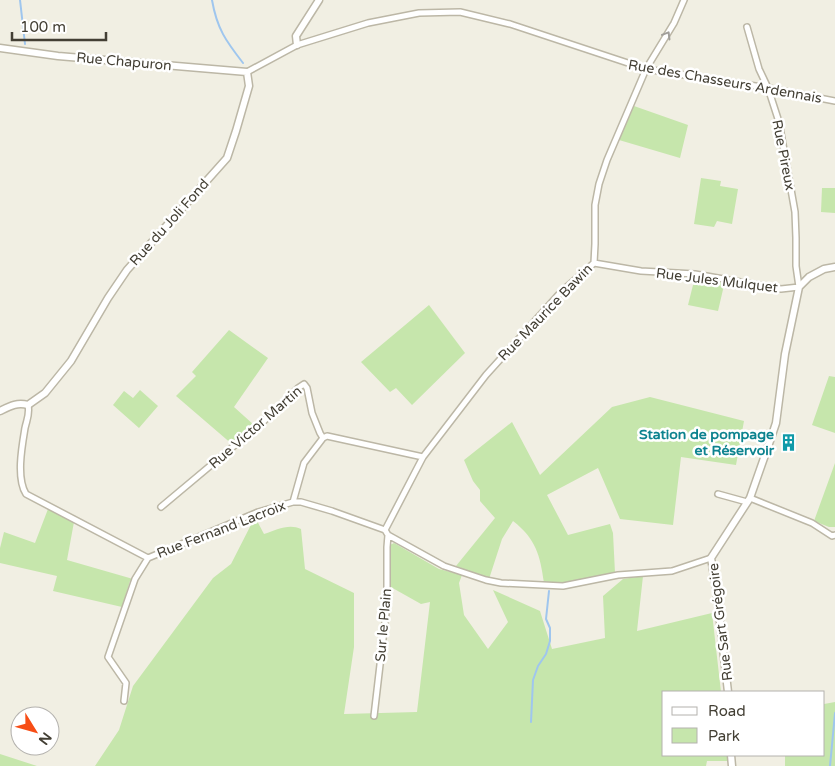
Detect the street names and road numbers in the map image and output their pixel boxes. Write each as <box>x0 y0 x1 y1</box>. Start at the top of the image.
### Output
street label: Rue Chapuron <box>76 49 172 74</box>
street label: Rue des Chasseurs Ardennais <box>627 56 823 107</box>
street label: Rue Pireux <box>768 118 799 192</box>
street label: Rue du Joli Fond <box>126 176 213 269</box>
street label: Rue Maurice Bawin <box>495 260 596 364</box>
street label: Rue Jules Mulquet <box>655 265 780 296</box>
street label: Rue Victor Martin <box>205 382 305 472</box>
street label: Rue Fernand Lacroix <box>154 497 288 562</box>
street label: Rue Sart Grégoire <box>705 562 736 682</box>
street label: Sur le Plain <box>372 588 395 663</box>

